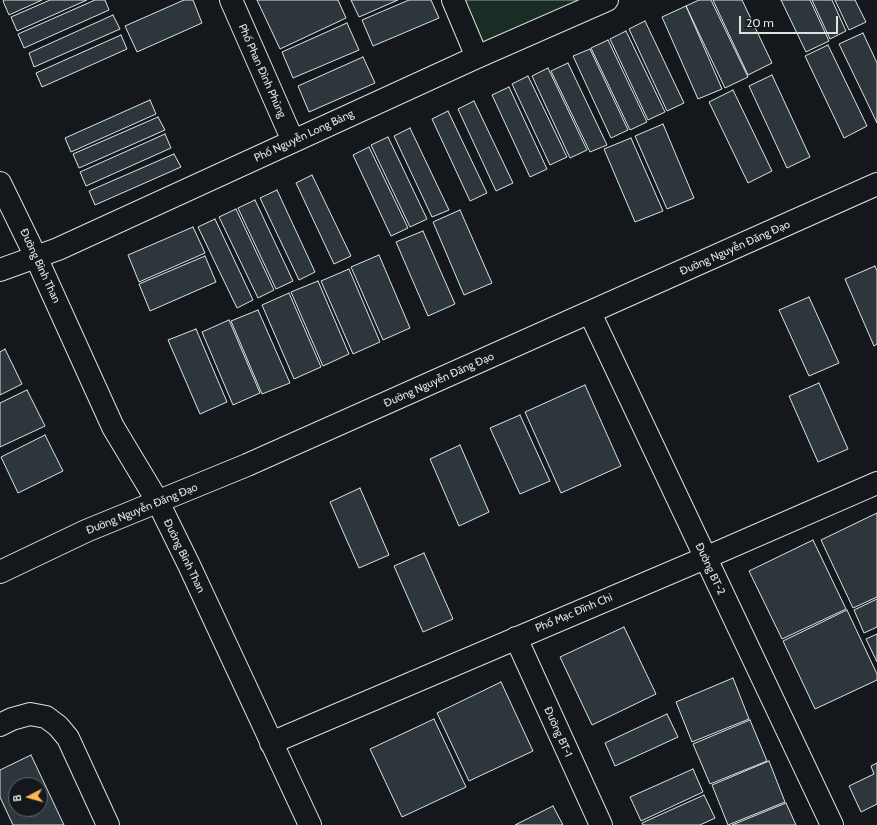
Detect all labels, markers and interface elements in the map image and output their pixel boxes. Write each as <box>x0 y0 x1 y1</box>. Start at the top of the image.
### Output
scale bar <box>741 8 840 34</box>
text: 20 m <box>746 15 774 30</box>
street label: Phố Phan Đình Phùng <box>235 22 289 120</box>
street label: Phố Nguyễn Long Bảng <box>252 107 356 165</box>
street label: Đường Nguyễn Đăng Đạo <box>678 218 792 278</box>
street label: Đường Bình Than <box>17 227 63 305</box>
street label: Đường Nguyễn Đăng Đạo <box>382 350 496 410</box>
street label: Đường Nguyễn Đăng Đạo <box>84 481 200 537</box>
street label: Đường Bình Than <box>160 517 208 595</box>
street label: Đường BT-2 <box>692 541 728 597</box>
street label: Phố Mạc Đĩnh Chi <box>534 591 614 635</box>
street label: Đường BT-1 <box>541 705 575 759</box>
north arrow <box>8 777 48 817</box>
text: B <box>10 794 24 802</box>

